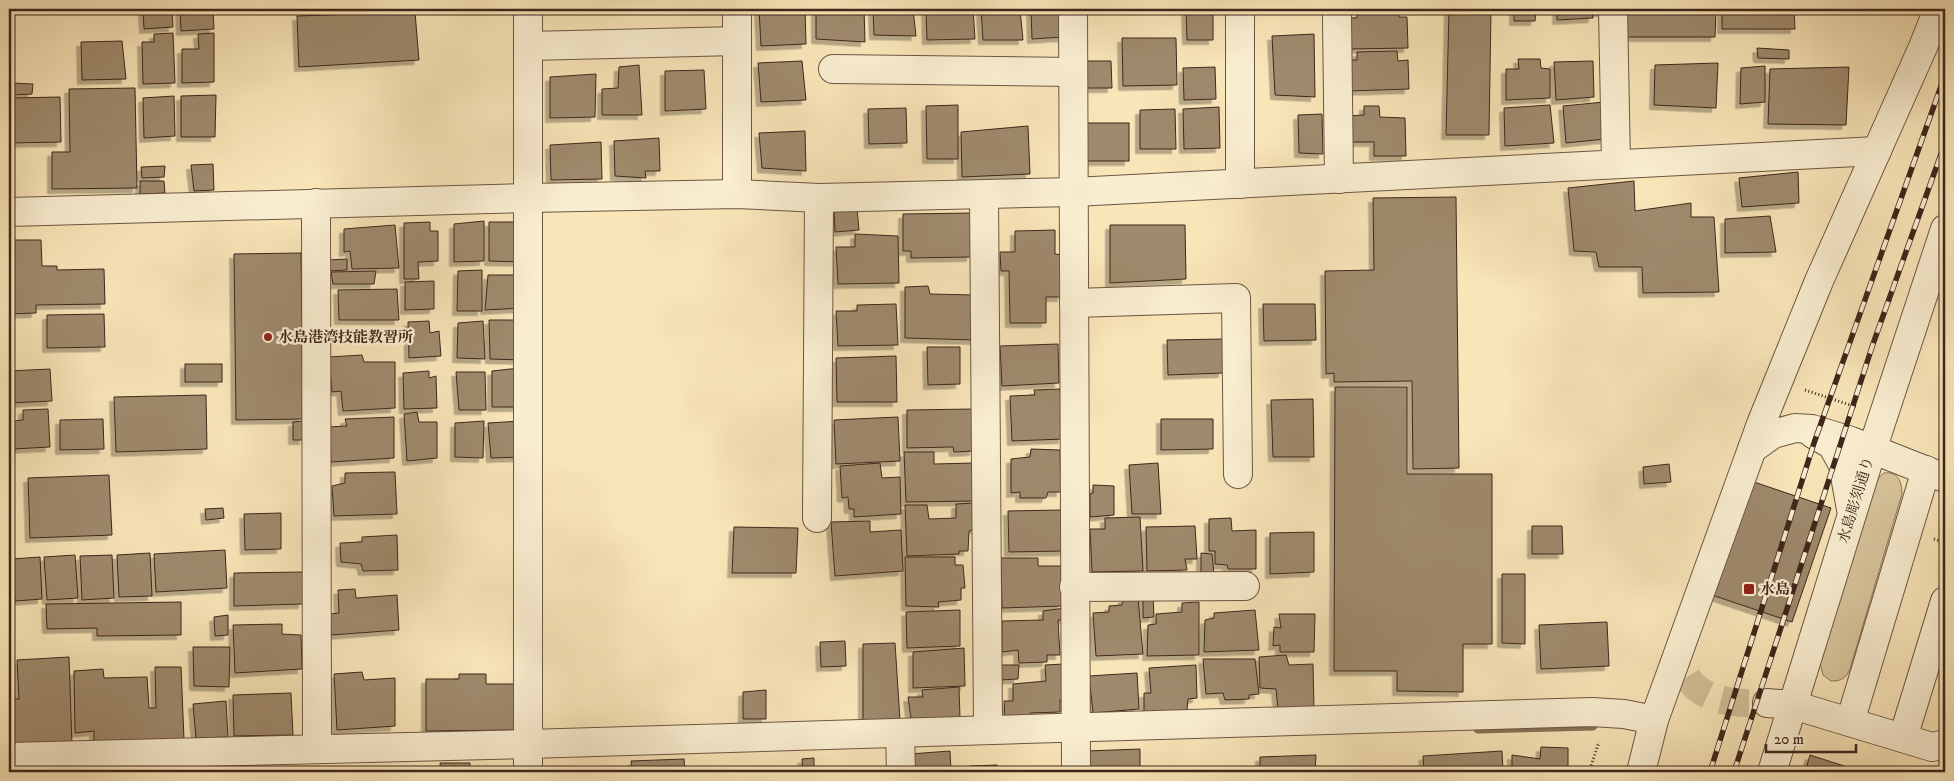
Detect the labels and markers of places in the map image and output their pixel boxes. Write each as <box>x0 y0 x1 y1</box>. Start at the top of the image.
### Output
place label: 水島港湾技能教習所 <box>278 328 413 347</box>
marker: 水島港湾技能教習所 <box>262 331 274 343</box>
place label: 水島 <box>1760 580 1790 599</box>
marker: 水島 <box>1742 582 1756 596</box>

